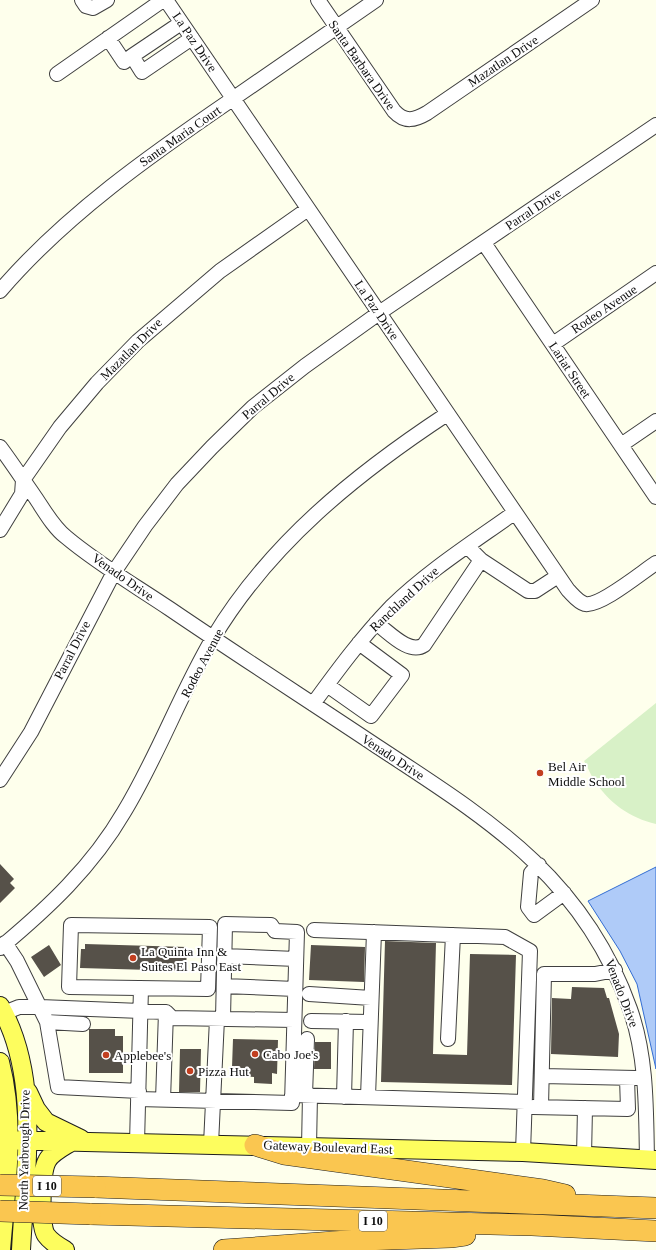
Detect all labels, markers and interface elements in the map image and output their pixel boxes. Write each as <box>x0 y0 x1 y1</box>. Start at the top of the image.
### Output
street label: La Paz Drive <box>170 9 221 75</box>
street label: Santa Barbara Drive <box>325 17 399 113</box>
street label: Mazatlan Drive <box>465 32 541 90</box>
street label: Santa Maria Court <box>136 102 224 170</box>
street label: Parral Drive <box>502 185 564 233</box>
street label: La Paz Drive <box>352 277 403 343</box>
street label: Rodeo Avenue <box>568 281 640 336</box>
street label: Mazatlan Drive <box>97 315 165 383</box>
street label: Lariat Street <box>546 339 594 401</box>
street label: Parral Drive <box>239 370 297 422</box>
street label: Venado Drive <box>89 550 157 604</box>
street label: Ranchland Drive <box>367 563 442 635</box>
street label: Parral Drive <box>51 618 93 682</box>
street label: Rodeo Avenue <box>178 626 227 700</box>
street label: Venado Drive <box>359 731 427 783</box>
place label: Bel Air Middle School <box>548 759 625 789</box>
marker: Bel Air Middle School <box>535 768 545 778</box>
place label: La Quinta Inn & Suites El Paso East <box>141 944 241 974</box>
marker: La Quinta Inn & Suites El Paso East <box>128 953 138 963</box>
street label: Venado Drive <box>602 957 642 1029</box>
place label: Cabo Joe's <box>263 1047 318 1062</box>
place label: Applebee's <box>114 1048 171 1063</box>
marker: Cabo Joe's <box>250 1049 260 1059</box>
marker: Applebee's <box>101 1050 111 1060</box>
place label: Pizza Hut <box>198 1064 249 1079</box>
marker: Pizza Hut <box>185 1066 195 1076</box>
street label: North Yarbrough Drive <box>15 1089 33 1211</box>
street label: Gateway Boulevard East <box>263 1137 393 1157</box>
road number: I 10 <box>33 1176 61 1196</box>
road number: I 10 <box>359 1211 387 1231</box>

